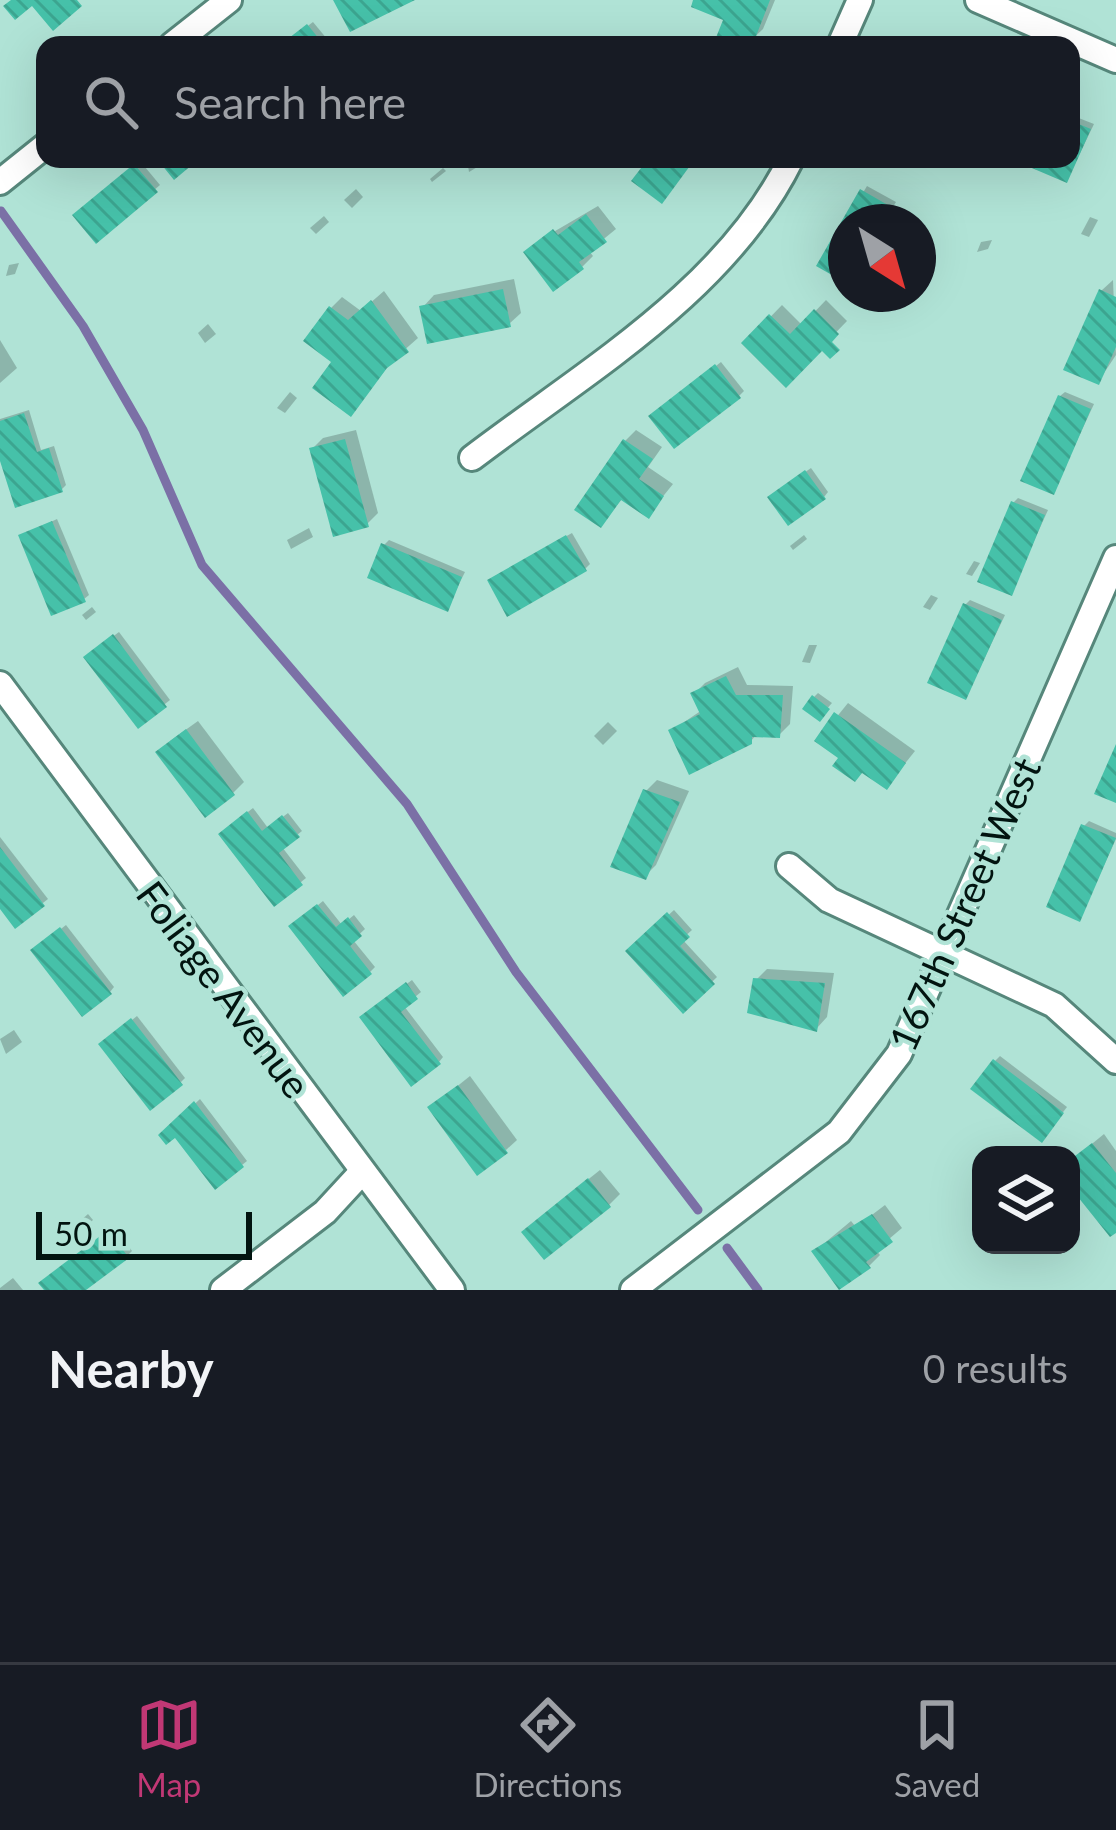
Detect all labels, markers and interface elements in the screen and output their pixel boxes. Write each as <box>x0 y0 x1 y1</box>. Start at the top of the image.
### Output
search box <box>36 36 1080 168</box>
icon: search <box>78 69 144 135</box>
text: Search here <box>174 75 406 129</box>
north arrow <box>828 204 936 312</box>
street label: 167th Street West <box>879 751 1049 1057</box>
street label: Foliage Avenue <box>128 872 320 1106</box>
map controls <box>972 1146 1080 1254</box>
button: layers <box>972 1146 1080 1254</box>
scale bar <box>36 1206 252 1259</box>
text: 50 m <box>54 1213 128 1253</box>
text: Nearby <box>48 1338 214 1399</box>
text: 0 results <box>923 1345 1068 1391</box>
tab: Map <box>136 1692 202 1804</box>
tab: Directions <box>473 1692 622 1804</box>
tab: Saved <box>894 1692 980 1804</box>

